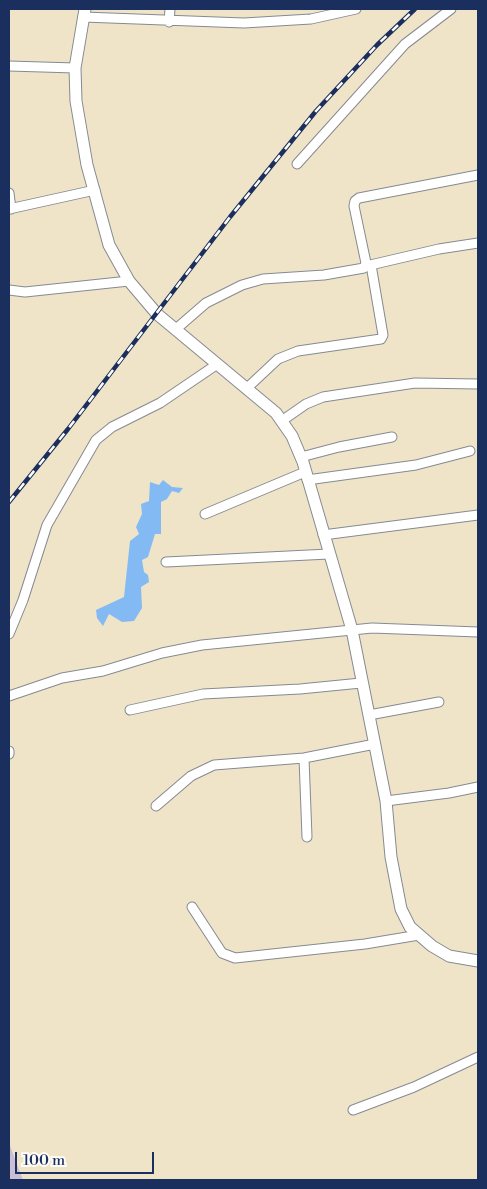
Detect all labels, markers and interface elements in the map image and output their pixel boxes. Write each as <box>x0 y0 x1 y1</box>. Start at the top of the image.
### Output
scale bar <box>18 1142 156 1174</box>
text: 100 m <box>23 1151 65 1170</box>

